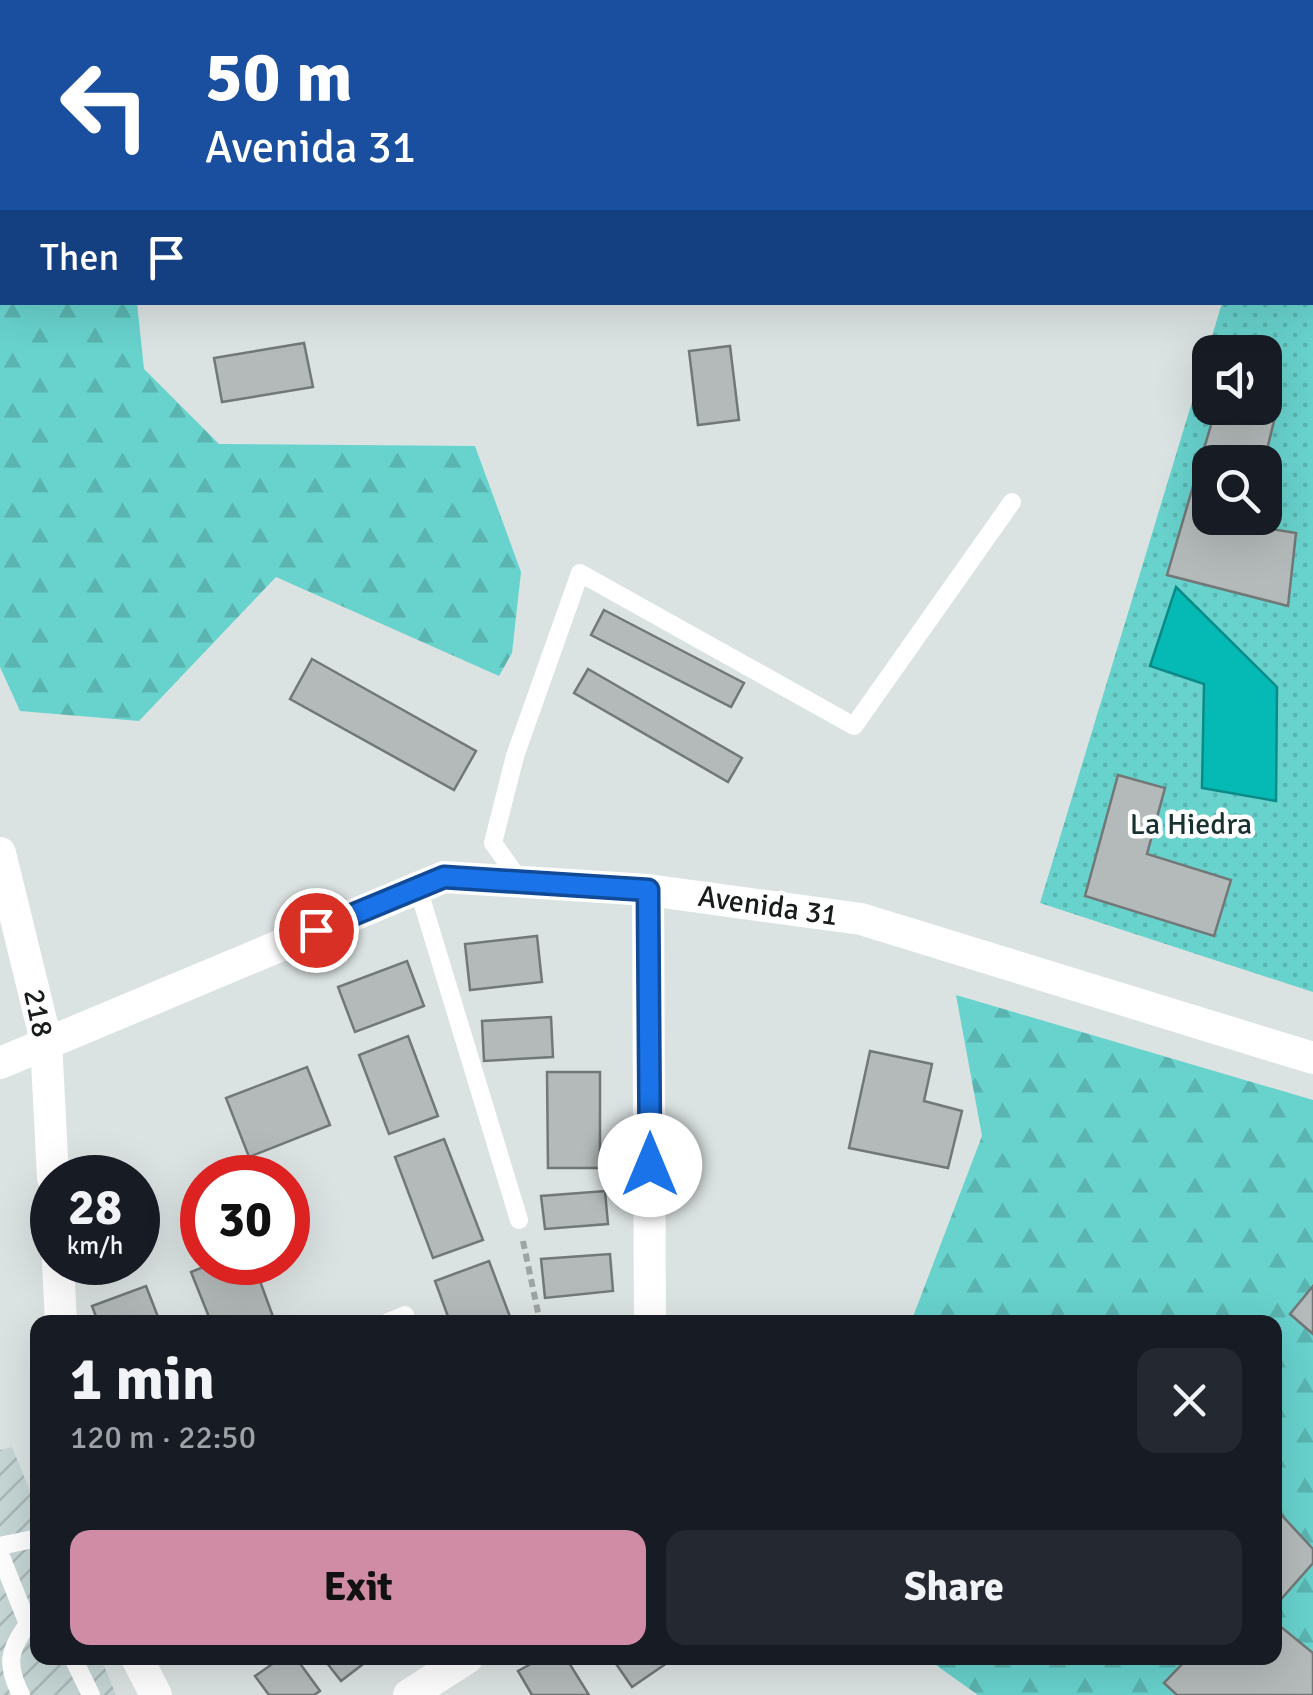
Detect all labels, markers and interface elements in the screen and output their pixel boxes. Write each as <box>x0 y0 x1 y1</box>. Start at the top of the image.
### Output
text: 50 m <box>205 34 353 120</box>
icon: left <box>40 40 170 170</box>
text: Avenida 31 <box>205 120 416 175</box>
icon: arrive <box>139 230 194 285</box>
text: Then <box>40 234 119 281</box>
map controls <box>1192 335 1282 535</box>
button: sound <box>1192 335 1282 425</box>
button: search <box>1192 445 1282 535</box>
park label: La Hiedra <box>1130 806 1252 843</box>
street label: Avenida 31 <box>696 878 840 934</box>
pin <box>274 888 359 973</box>
icon: arrive <box>289 903 344 958</box>
street label: 218 <box>15 985 61 1041</box>
position arrow <box>598 1113 702 1217</box>
speed limit sign: 30 <box>180 1155 310 1285</box>
text: 28 <box>68 1177 122 1239</box>
text: km/h <box>67 1230 123 1261</box>
text: 1 min <box>70 1343 215 1417</box>
button: close <box>1137 1348 1242 1453</box>
text: 120 m · 22:50 <box>70 1418 256 1457</box>
button: Exit <box>70 1530 646 1645</box>
button: Share <box>666 1530 1242 1645</box>

